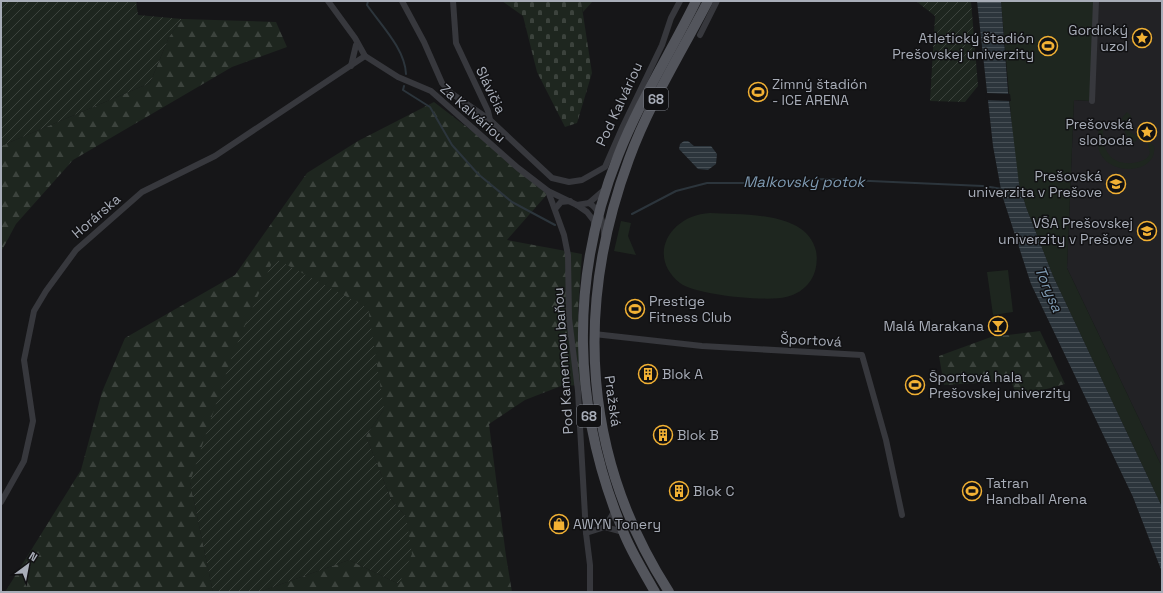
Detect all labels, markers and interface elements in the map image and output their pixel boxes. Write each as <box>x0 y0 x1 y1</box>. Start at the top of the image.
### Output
place label: Gordický uzol <box>1068 21 1128 55</box>
place icon: Gordický uzol <box>1131 27 1153 49</box>
place label: Atletický štadión Prešovskej univerzity <box>892 29 1034 63</box>
sports icon: Atletický štadión Prešovskej univerzity <box>1037 35 1059 57</box>
street label: Pod Kalváriou <box>592 59 646 149</box>
street label: Slávičia <box>472 63 510 117</box>
place label: Zimný štadión - ICE ARENA <box>772 75 867 109</box>
street label: Za Kalváriou <box>437 80 509 146</box>
sports icon: Zimný štadión - ICE ARENA <box>747 81 769 103</box>
road number: 68 <box>644 88 668 110</box>
place label: Prešovská sloboda <box>1065 115 1133 149</box>
place icon: Prešovská sloboda <box>1136 121 1158 143</box>
place label: Prešovská univerzita v Prešove <box>968 167 1102 201</box>
water label: Malkovský potok <box>743 172 867 191</box>
school or university icon: Prešovská univerzita v Prešove <box>1105 173 1127 195</box>
street label: Horárska <box>68 190 124 242</box>
place label: VŠA Prešovskej univerzity v Prešove <box>998 214 1133 248</box>
school or university icon: VŠA Prešovskej univerzity v Prešove <box>1136 220 1158 242</box>
water label: Torysa <box>1031 263 1067 315</box>
street label: Pod Kamennou baňou <box>549 287 577 435</box>
place label: Prestige Fitness Club <box>649 292 732 326</box>
sports icon: Prestige Fitness Club <box>624 298 646 320</box>
bar icon: Malá Marakana <box>987 315 1009 337</box>
place label: Malá Marakana <box>883 317 984 335</box>
street label: Športová <box>780 329 842 351</box>
building icon: Blok A <box>637 363 659 385</box>
place label: Blok A <box>662 365 703 383</box>
place label: Športová hala Prešovskej univerzity <box>929 368 1071 402</box>
street label: Pražská <box>600 374 626 428</box>
sports icon: Športová hala Prešovskej univerzity <box>904 374 926 396</box>
road number: 68 <box>577 405 601 427</box>
building icon: Blok B <box>652 424 674 446</box>
place label: Blok B <box>677 426 719 444</box>
place label: Tatran Handball Arena <box>986 474 1087 508</box>
building icon: Blok C <box>668 480 690 502</box>
sports icon: Tatran Handball Arena <box>961 480 983 502</box>
place label: Blok C <box>693 482 734 500</box>
shop icon: AWYN Tonery <box>548 513 570 535</box>
place label: AWYN Tonery <box>573 515 661 533</box>
north arrow <box>8 545 48 585</box>
text: N <box>26 549 40 564</box>

